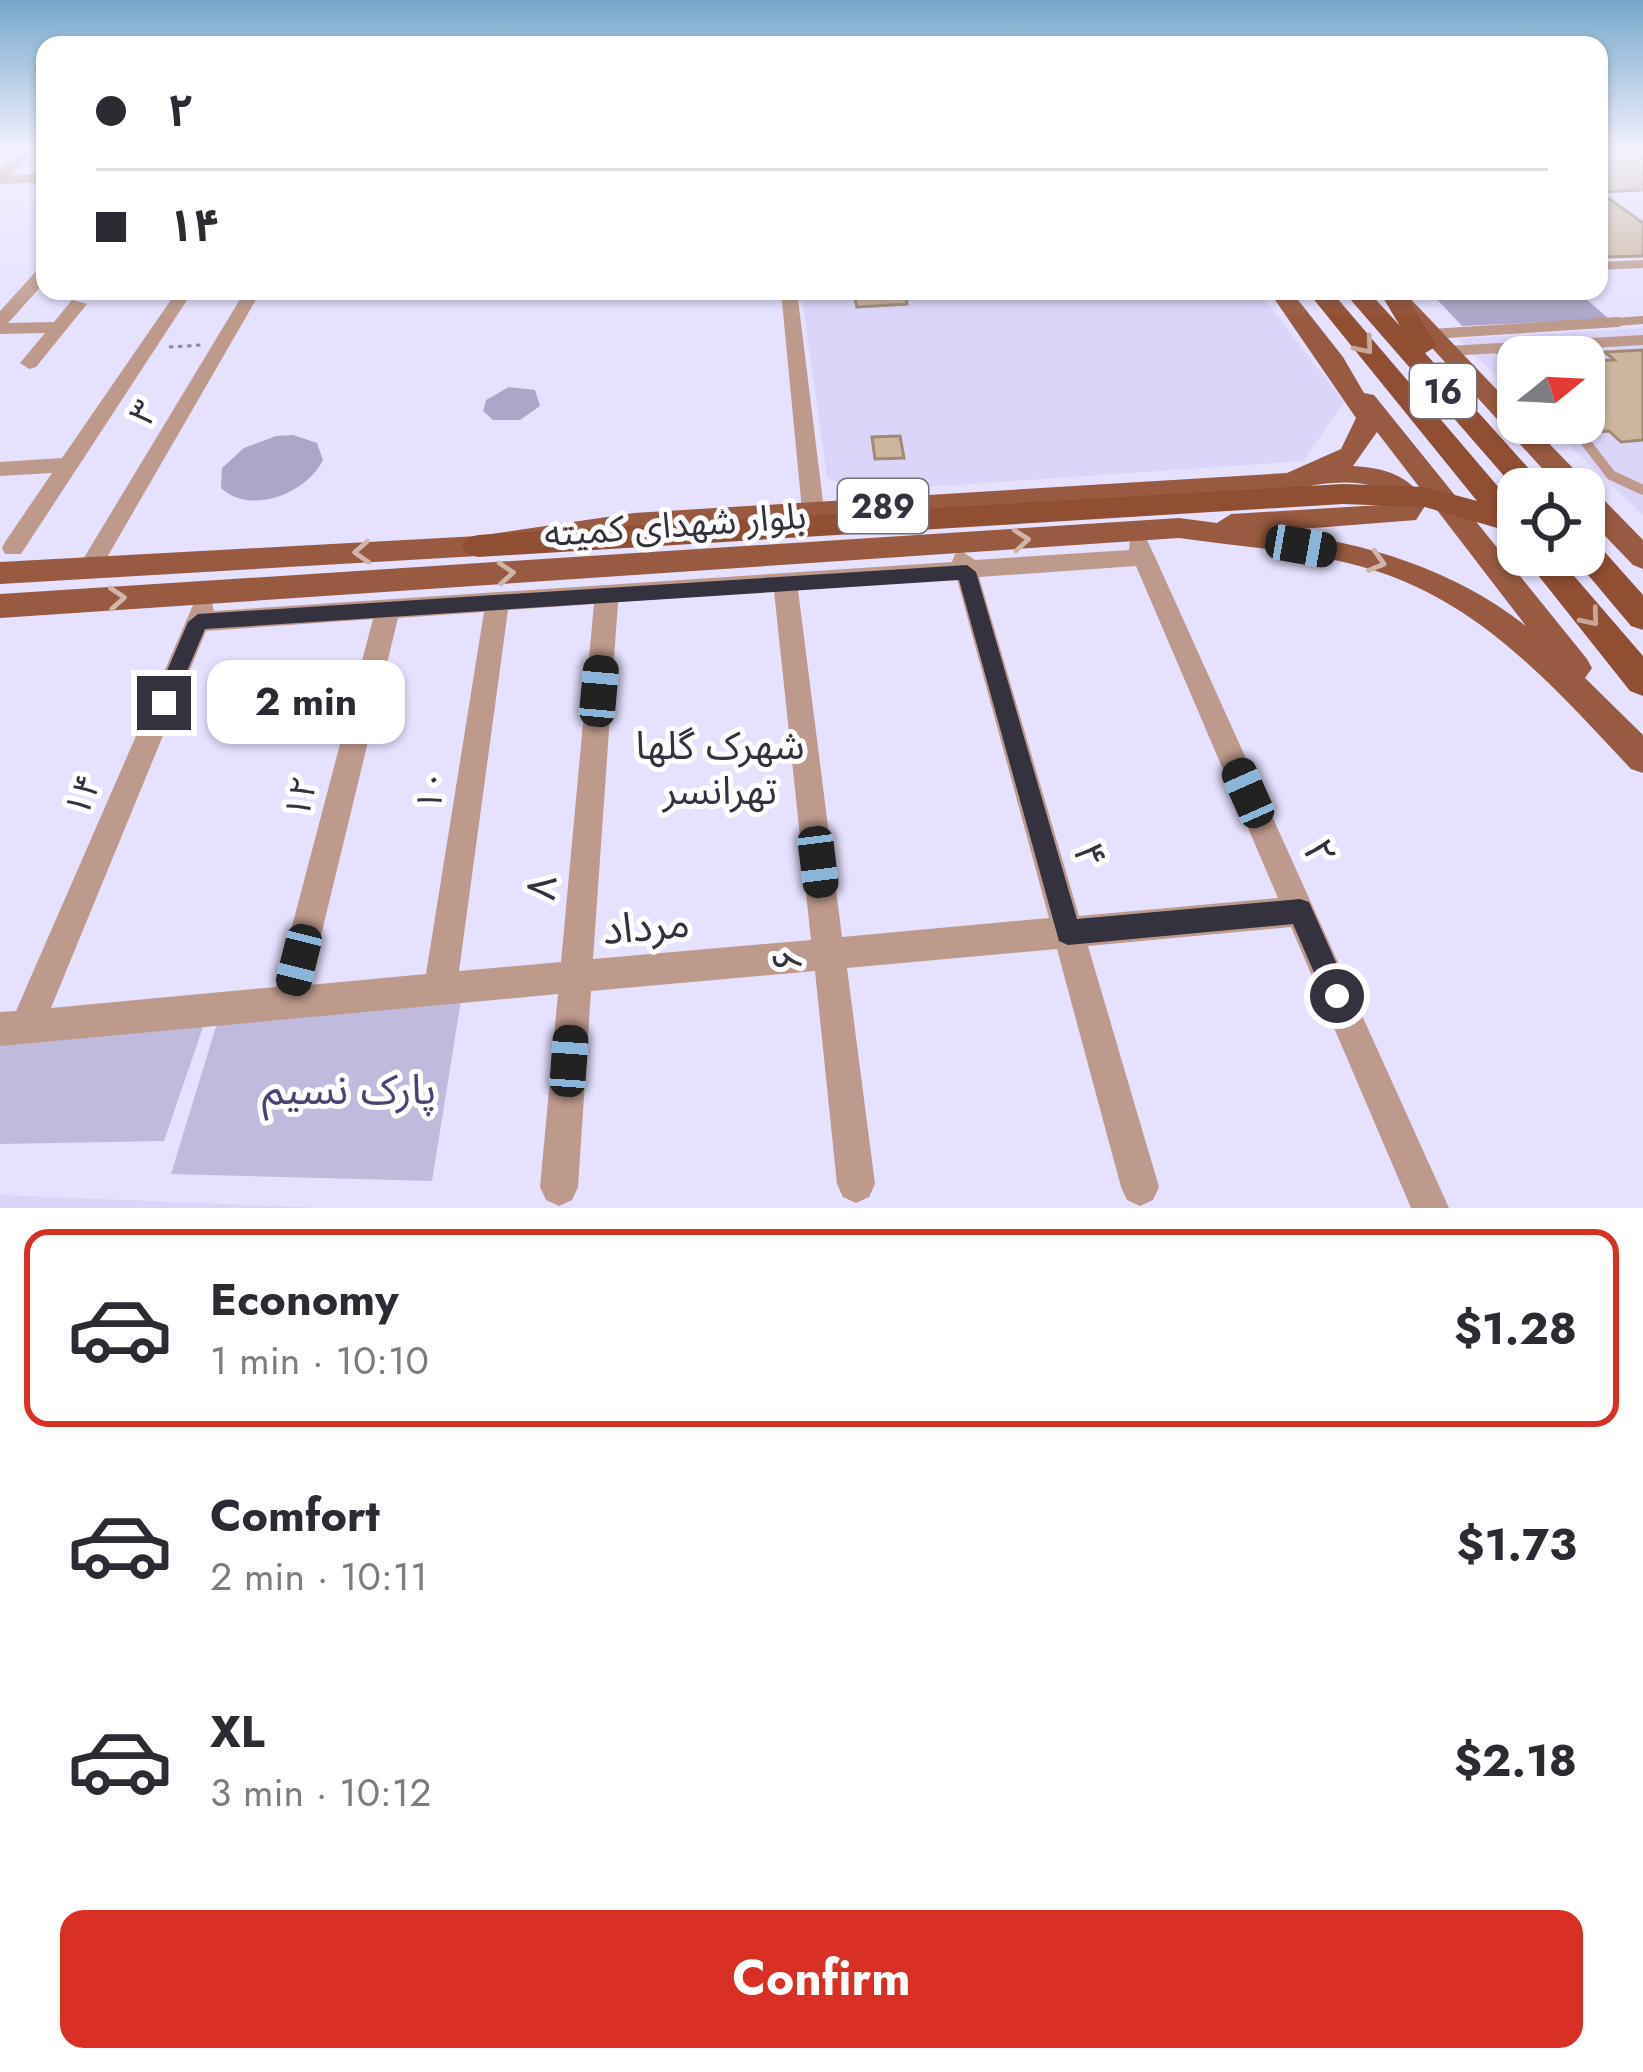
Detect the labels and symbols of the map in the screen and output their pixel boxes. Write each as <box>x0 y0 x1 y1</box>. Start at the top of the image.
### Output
one-way arrow <box>1350 332 1372 354</box>
north arrow <box>1497 336 1605 444</box>
road number: 16 <box>1410 364 1476 418</box>
street label: ۳ <box>115 390 171 434</box>
road number: 289 <box>838 479 928 533</box>
street label: بلوار شهدای کمیته <box>542 489 808 559</box>
car <box>1262 522 1340 570</box>
one-way arrow <box>1012 528 1031 553</box>
one-way arrow <box>352 539 371 565</box>
one-way arrow <box>1366 548 1387 573</box>
one-way arrow <box>497 561 516 587</box>
one-way arrow <box>108 586 127 612</box>
one-way arrow <box>1576 604 1598 626</box>
car <box>578 654 620 728</box>
callout: 2 min <box>206 661 404 745</box>
route end <box>137 676 191 730</box>
district label: شهرک گلها تهرانسر <box>635 717 805 819</box>
car <box>1217 753 1279 833</box>
street label: ۱۴ <box>50 766 114 824</box>
street label: ۱۰ <box>401 766 459 814</box>
street label: ۱۲ <box>270 771 330 823</box>
car <box>796 824 840 900</box>
street label: ۲ <box>1287 829 1353 875</box>
street label: ۴ <box>1057 835 1123 875</box>
street label: ۸ <box>510 873 572 903</box>
street label: مرداد <box>600 892 692 960</box>
car <box>273 921 325 999</box>
street label: ۶ <box>755 944 819 976</box>
route start <box>1310 969 1364 1023</box>
car <box>549 1024 589 1098</box>
park label: پارک نسیم <box>262 1059 436 1121</box>

